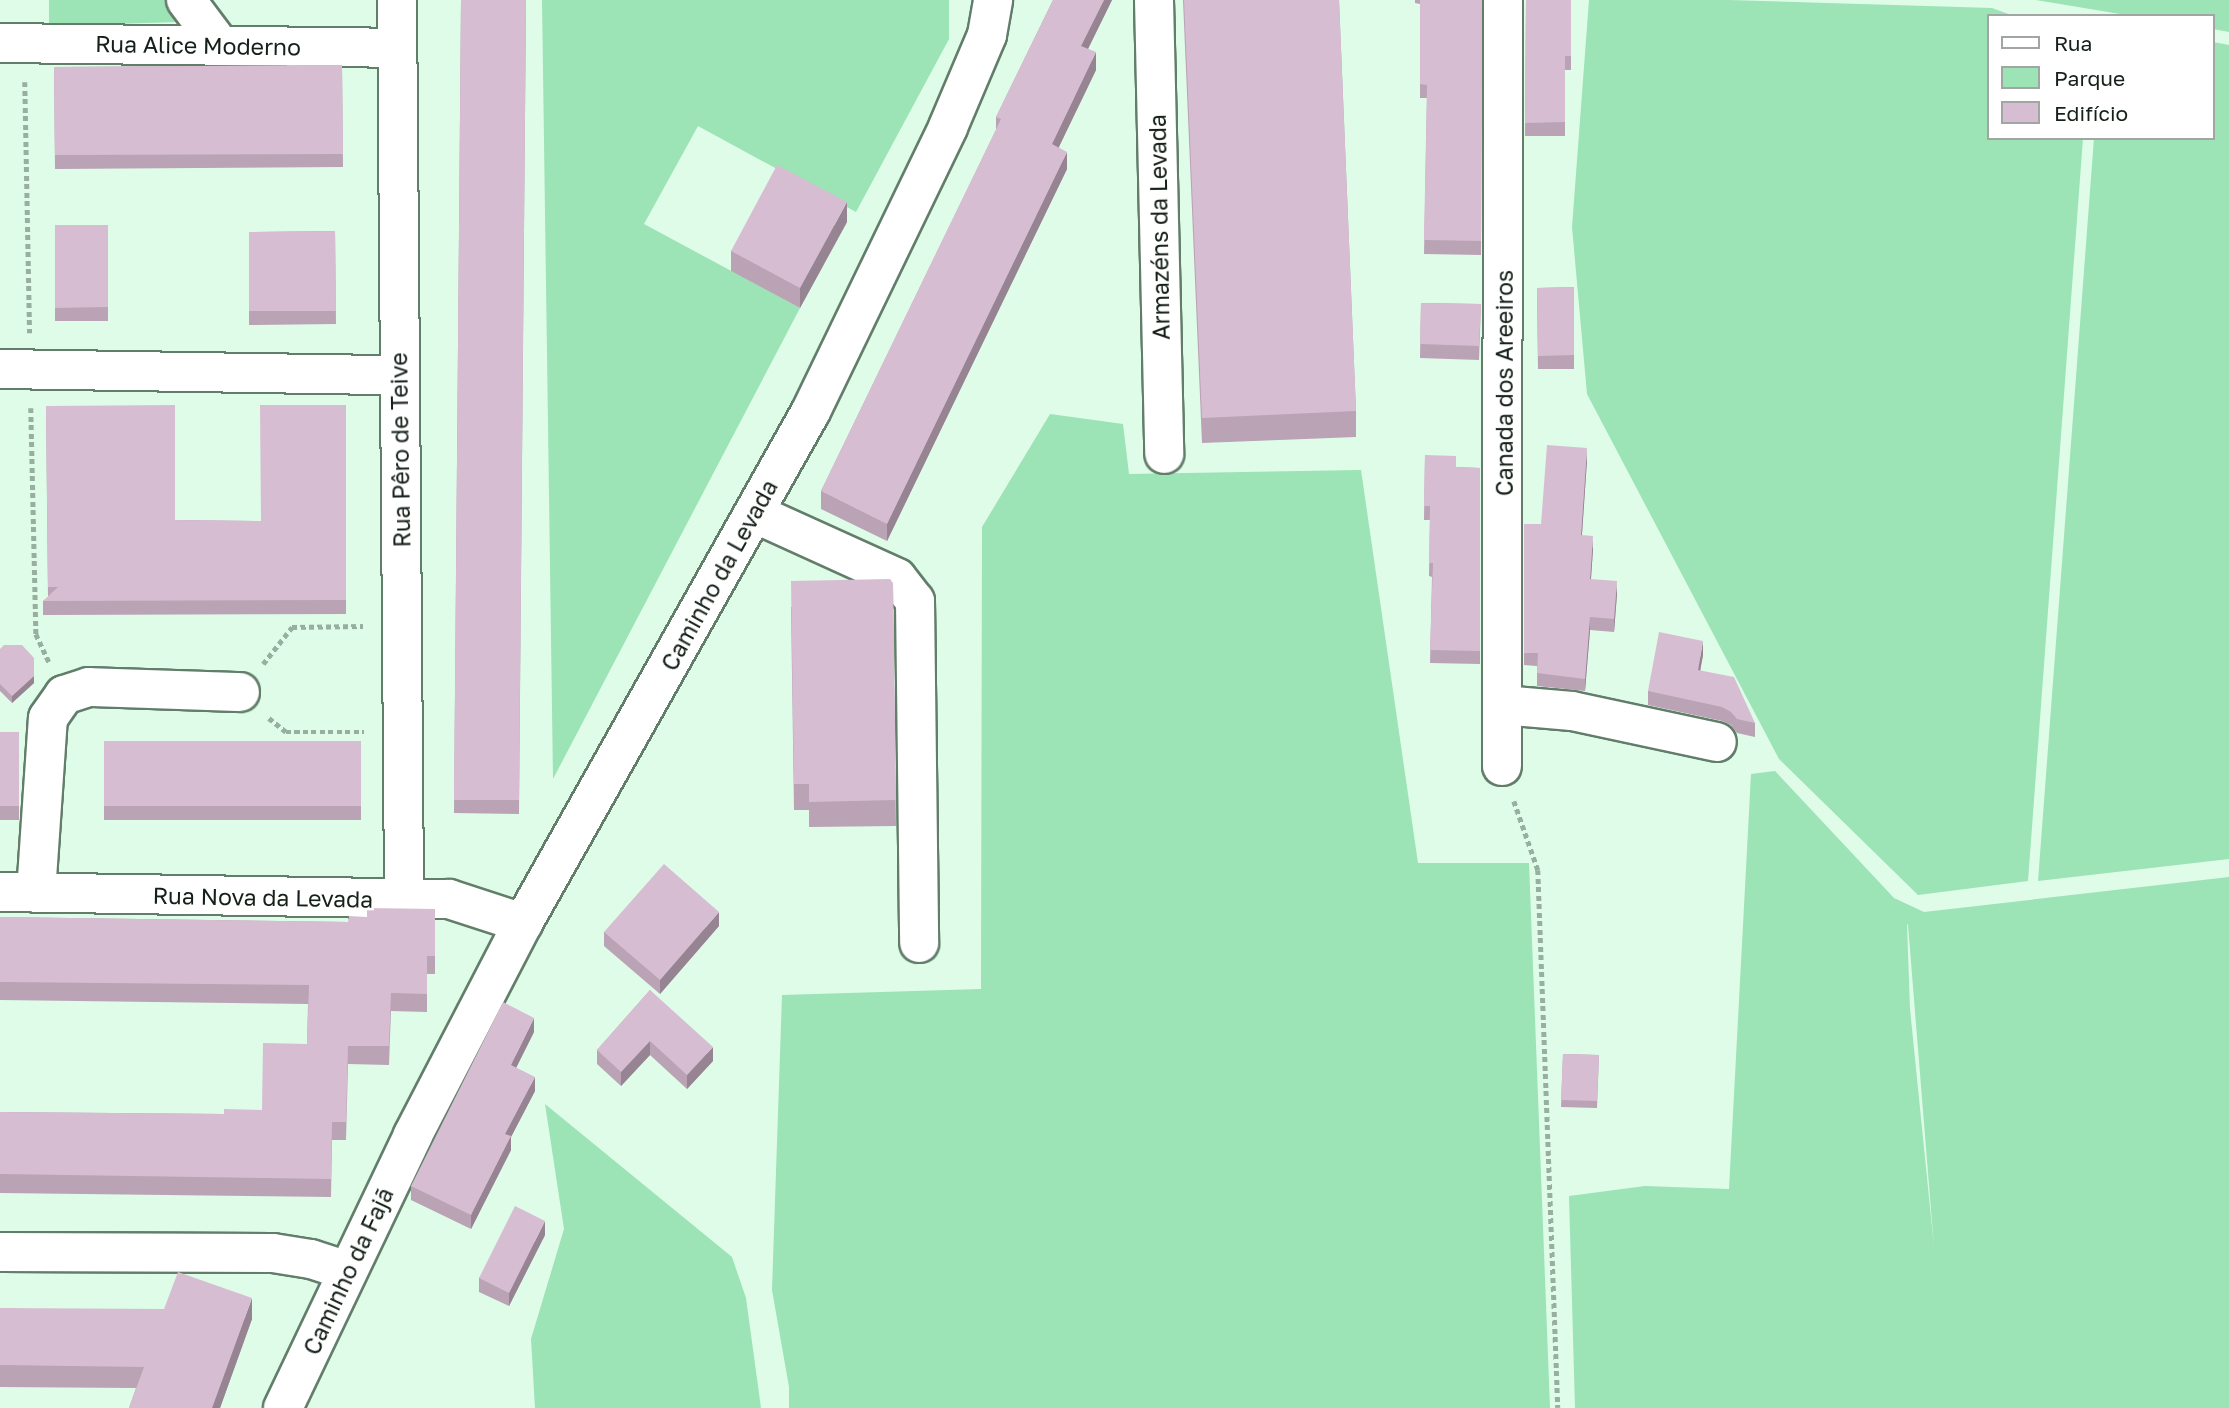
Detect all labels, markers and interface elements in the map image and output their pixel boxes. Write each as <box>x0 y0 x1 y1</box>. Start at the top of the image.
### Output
legend <box>1988 14 2215 140</box>
street label: Rua Alice Moderno <box>95 29 301 61</box>
text: Rua <box>2054 30 2092 56</box>
text: Parque <box>2054 65 2125 91</box>
text: Edifício <box>2054 100 2128 126</box>
street label: Armazéns da Levada <box>1143 114 1175 340</box>
street label: Canada dos Areeiros <box>1490 270 1518 496</box>
street label: Rua Pêro de Teive <box>385 352 415 548</box>
street label: Caminho da Levada <box>655 475 783 675</box>
street label: Rua Nova da Levada <box>152 881 374 913</box>
street label: Caminho da Fajã <box>297 1183 399 1359</box>

